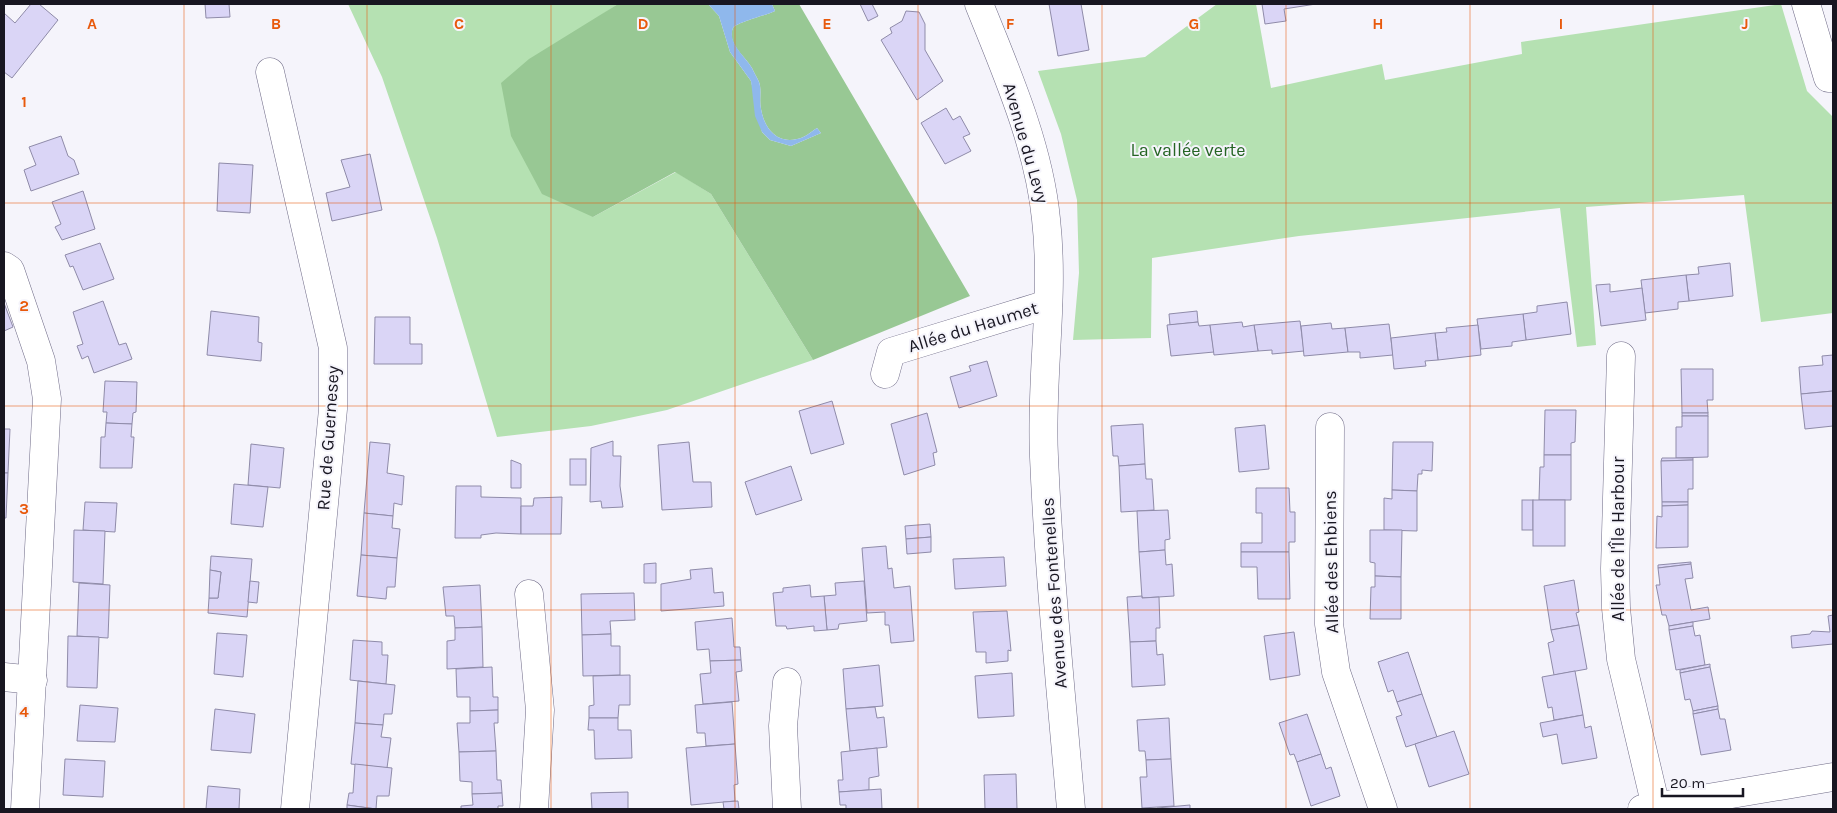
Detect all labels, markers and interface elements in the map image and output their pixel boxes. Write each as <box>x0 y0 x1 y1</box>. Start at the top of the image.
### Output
text: A <box>87 14 97 33</box>
text: B <box>271 14 281 33</box>
text: C <box>454 14 464 33</box>
text: D <box>638 14 649 33</box>
text: E <box>822 14 832 33</box>
text: F <box>1006 14 1015 33</box>
text: G <box>1189 14 1199 33</box>
text: H <box>1372 14 1384 33</box>
text: I <box>1559 14 1563 33</box>
text: J <box>1741 14 1749 33</box>
street label: Avenue du Levy <box>998 80 1054 206</box>
text: 1 <box>21 92 27 111</box>
park label: La vallée verte <box>1130 139 1246 161</box>
text: 2 <box>19 296 29 315</box>
street label: Allée du Haumet <box>905 297 1041 357</box>
street label: Rue de Guernesey <box>312 364 344 511</box>
street label: Allée de l'Île Harbour <box>1607 456 1629 621</box>
street label: Allée des Ehbiens <box>1319 490 1343 634</box>
street label: Avenue des Fontenelles <box>1036 497 1072 689</box>
text: 3 <box>19 499 29 518</box>
text: 4 <box>19 702 29 721</box>
scale bar <box>1662 766 1743 798</box>
text: 20 m <box>1670 774 1705 792</box>

